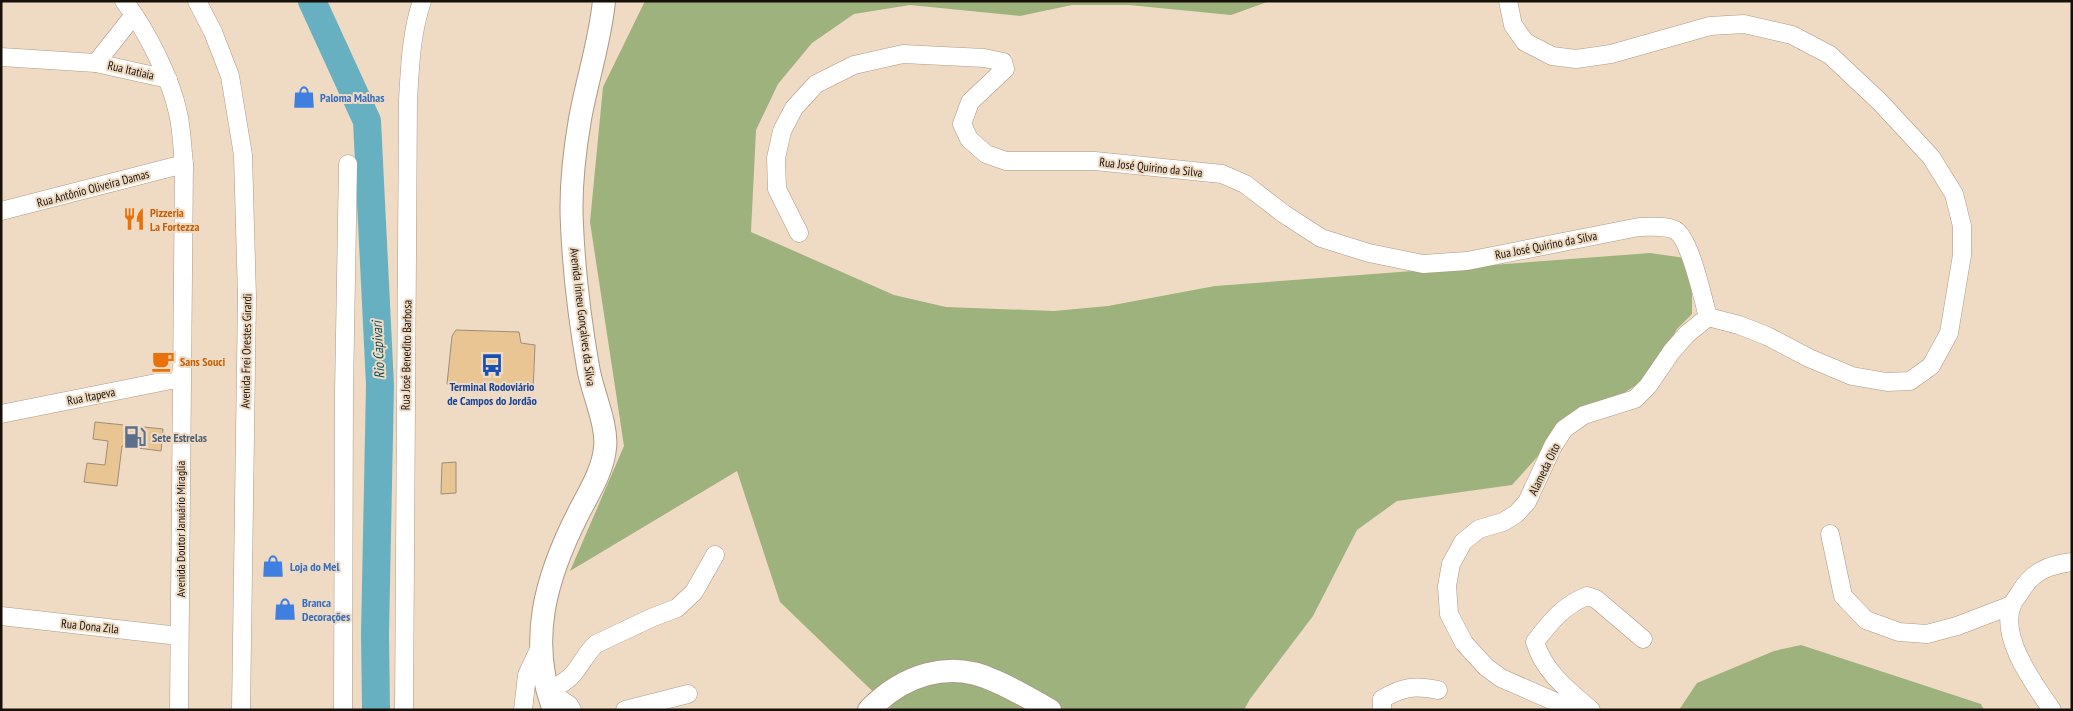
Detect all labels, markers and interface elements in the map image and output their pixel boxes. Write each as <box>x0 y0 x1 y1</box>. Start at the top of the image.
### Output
street label: Rua Itatiaia <box>106 57 156 83</box>
shop icon: Paloma Malhas <box>291 84 317 110</box>
place label: Paloma Malhas <box>320 90 384 105</box>
street label: Rua José Quirino da Silva <box>1099 154 1204 180</box>
street label: Rua Antônio Oliveira Damas <box>35 166 151 210</box>
place label: Pizzeria La Fortezza <box>150 205 199 234</box>
restaurant icon: Pizzeria La Fortezza <box>121 206 147 232</box>
street label: Rua José Quirino da Silva <box>1494 228 1599 262</box>
street label: Avenida Irineu Gonçalves da Silva <box>567 247 599 387</box>
street label: Avenida Frei Orestes Girardi <box>237 293 255 409</box>
street label: Rua José Benedito Barbosa <box>398 299 414 410</box>
water label: Rio Capivari <box>367 319 388 379</box>
cafe icon: Sans Souci <box>150 348 176 374</box>
bus stop icon: Terminal Rodoviário de Campos do Jordão <box>479 352 505 378</box>
place label: Sans Souci <box>180 354 225 369</box>
place label: Terminal Rodoviário de Campos do Jordão <box>447 379 537 408</box>
street label: Rua Itapeva <box>66 384 116 408</box>
fuel station icon: Sete Estrelas <box>122 424 148 450</box>
place label: Sete Estrelas <box>152 430 207 445</box>
street label: Alameda Oito <box>1525 440 1563 498</box>
street label: Avenida Doutor Januário Miraglia <box>173 461 188 597</box>
shop icon: Loja do Mel <box>260 553 286 579</box>
place label: Loja do Mel <box>290 559 339 574</box>
place label: Branca Decorações <box>302 595 350 624</box>
shop icon: Branca Decorações <box>272 596 298 622</box>
street label: Rua Dona Zila <box>61 616 120 636</box>

